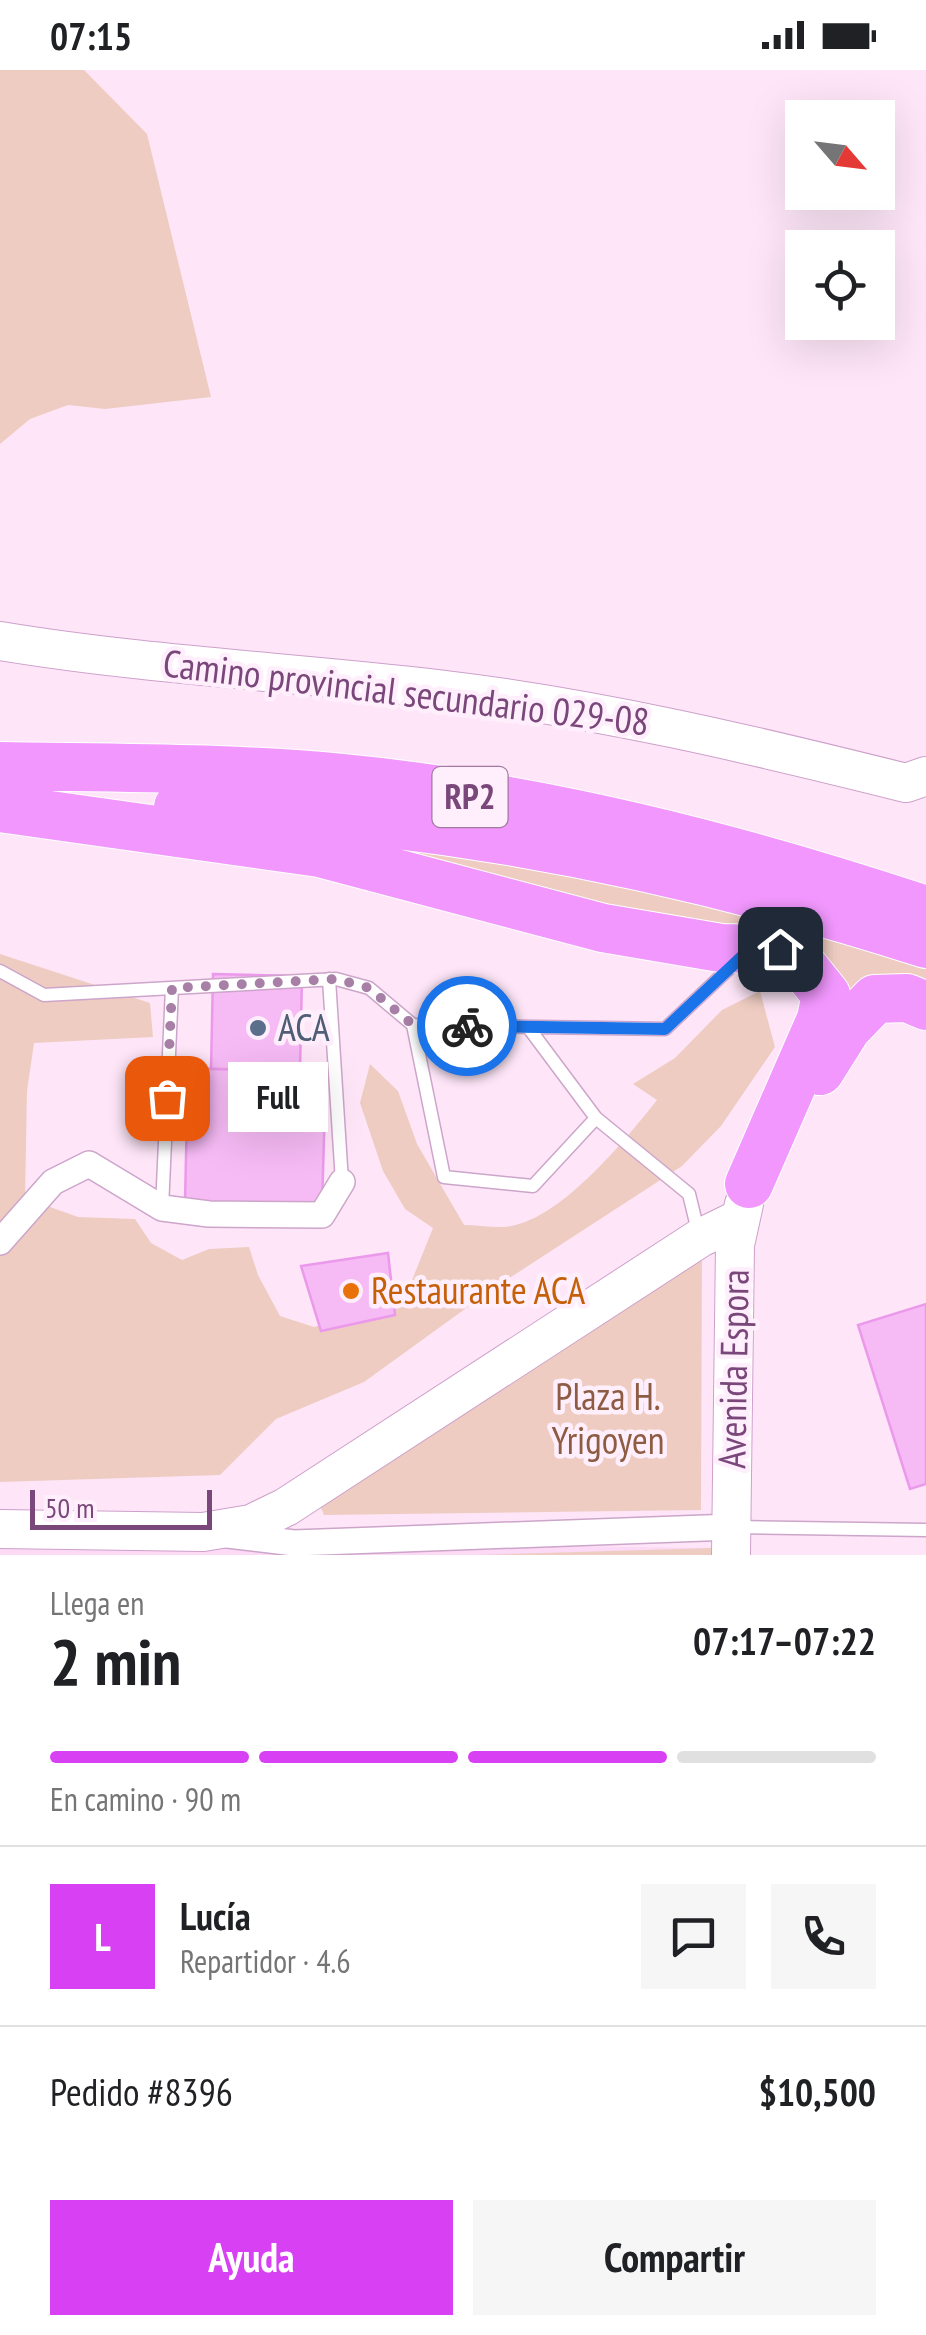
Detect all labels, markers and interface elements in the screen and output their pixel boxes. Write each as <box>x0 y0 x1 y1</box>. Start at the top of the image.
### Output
text: 07:15 <box>50 11 132 60</box>
north arrow <box>785 100 895 210</box>
map controls <box>785 100 895 340</box>
button: locate <box>785 230 895 340</box>
street label: Camino provincial secundario 029-08 <box>160 637 652 746</box>
road number: RP2 <box>432 767 508 827</box>
pin <box>738 907 823 992</box>
icon: home <box>753 922 808 977</box>
courier <box>417 976 517 1076</box>
icon: bike <box>440 999 495 1054</box>
place label: ACA <box>278 1002 330 1051</box>
marker: ACA <box>247 1017 269 1039</box>
pin <box>125 1056 210 1141</box>
callout: Full <box>227 1063 327 1133</box>
icon: bag <box>140 1071 195 1126</box>
text: Full <box>256 1076 300 1118</box>
place label: Restaurante ACA <box>371 1265 585 1314</box>
street label: Avenida Espora <box>706 1269 759 1469</box>
marker: Restaurante ACA <box>340 1280 362 1302</box>
park label: Plaza H. Yrigoyen <box>552 1371 664 1464</box>
scale bar <box>30 1485 212 1530</box>
text: 50 m <box>45 1489 94 1526</box>
text: Llega en <box>50 1582 144 1624</box>
text: 07:17–07:22 <box>693 1616 876 1665</box>
text: 2 min <box>50 1619 181 1703</box>
text: En camino · 90 m <box>50 1778 241 1820</box>
button: chat <box>641 1884 746 1989</box>
button: phone <box>771 1884 876 1989</box>
text: Lucía <box>180 1891 251 1940</box>
text: L <box>94 1912 111 1961</box>
text: Repartidor · 4.6 <box>180 1940 351 1982</box>
text: Pedido #8396 <box>50 2067 233 2116</box>
text: $10,500 <box>759 2067 876 2116</box>
button: Ayuda <box>50 2200 453 2315</box>
button: Compartir <box>473 2200 876 2315</box>

